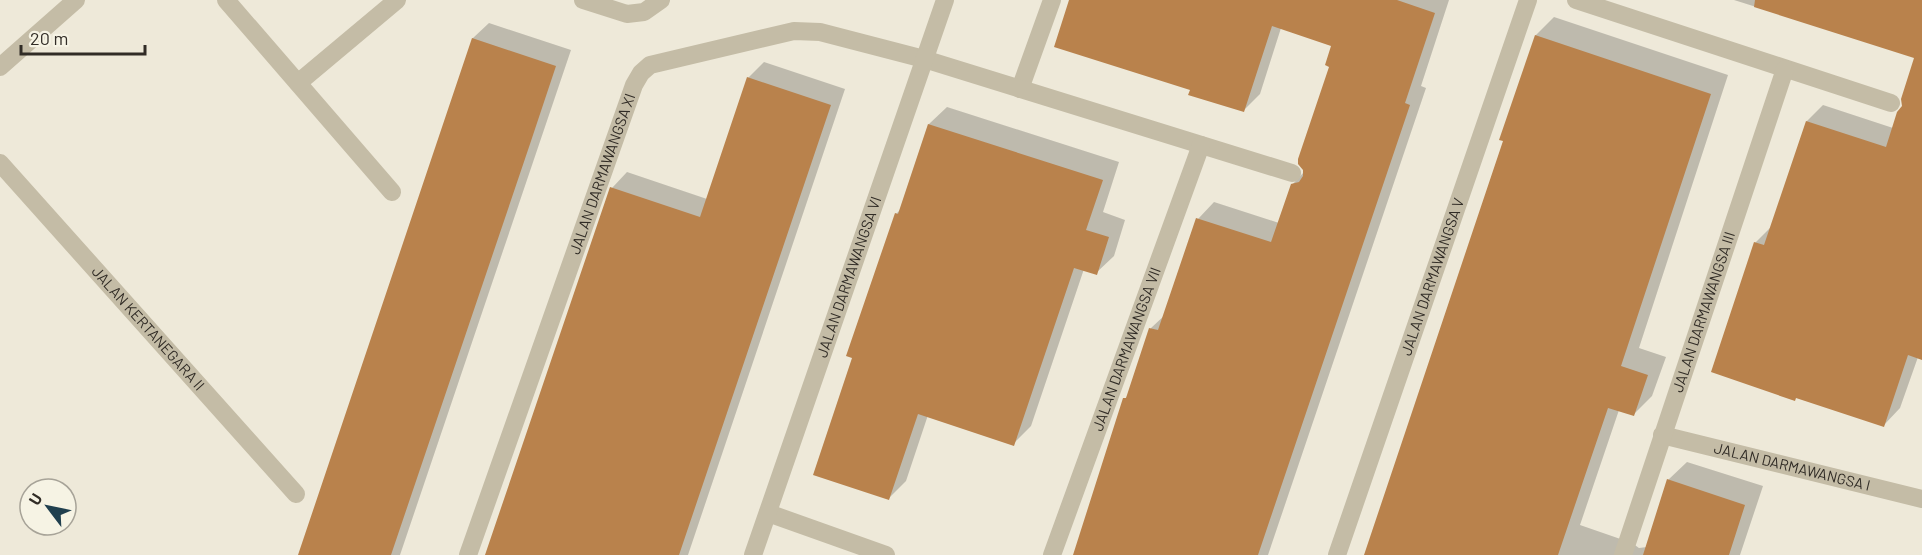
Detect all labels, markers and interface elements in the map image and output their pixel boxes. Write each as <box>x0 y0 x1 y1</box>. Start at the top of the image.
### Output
scale bar <box>21 18 146 56</box>
text: 20 m <box>30 27 68 49</box>
street label: JALAN DARMAWANGSA XI <box>565 91 638 257</box>
street label: JALAN DARMAWANGSA VI <box>812 194 884 360</box>
street label: JALAN DARMAWANGSA V <box>1396 195 1467 358</box>
street label: JALAN DARMAWANGSA III <box>1668 229 1738 394</box>
street label: JALAN KERTANEGARA II <box>89 262 209 394</box>
street label: JALAN DARMAWANGSA VII <box>1088 264 1164 433</box>
street label: JALAN DARMAWANGSA I <box>1712 438 1872 494</box>
north arrow <box>18 477 78 537</box>
text: U <box>24 489 46 508</box>

